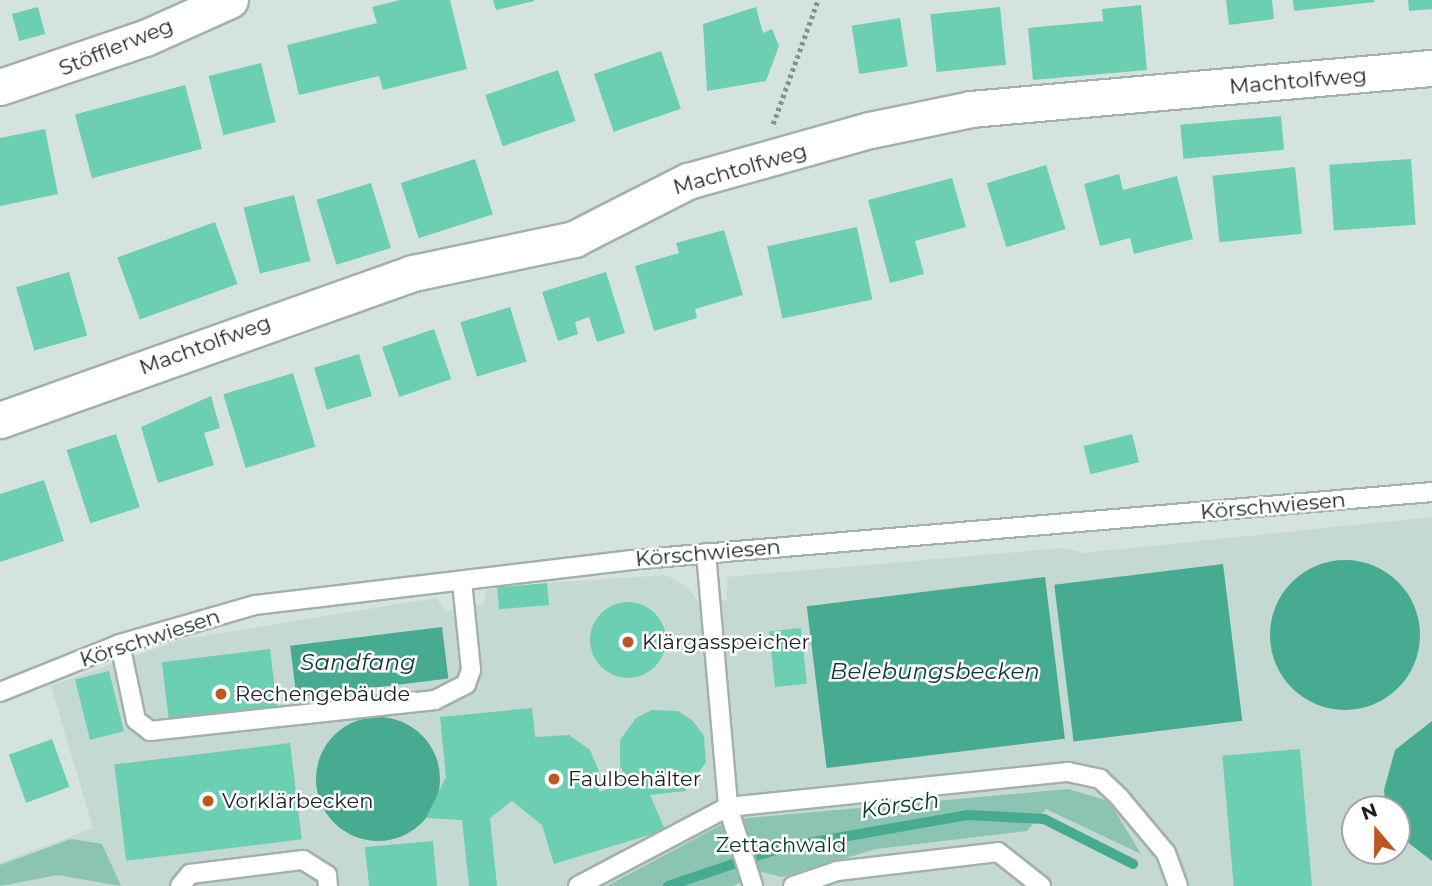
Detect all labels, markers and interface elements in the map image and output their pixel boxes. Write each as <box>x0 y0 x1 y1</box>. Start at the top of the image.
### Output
street label: Stöfflerweg <box>55 13 177 81</box>
street label: Machtolfweg <box>1228 62 1368 100</box>
street label: Machtolfweg <box>670 138 810 200</box>
street label: Machtolfweg <box>136 310 274 380</box>
street label: Körschwiesen <box>1199 487 1347 525</box>
street label: Körschwiesen <box>634 534 782 572</box>
street label: Körschwiesen <box>77 603 223 673</box>
place label: Klärgasspeicher <box>642 629 810 655</box>
marker: Klärgasspeicher <box>620 634 636 650</box>
water label: Sandfang <box>300 648 416 676</box>
water label: Belebungsbecken <box>830 657 1040 685</box>
place label: Rechengebäude <box>235 681 410 707</box>
marker: Rechengebäude <box>213 686 229 702</box>
place label: Faulbehälter <box>568 766 701 792</box>
marker: Faulbehälter <box>546 771 562 787</box>
water label: Körsch <box>859 786 941 824</box>
place label: Vorklärbecken <box>222 788 373 814</box>
marker: Vorklärbecken <box>200 793 216 809</box>
north arrow <box>1341 795 1411 865</box>
text: N <box>1358 798 1380 825</box>
park label: Zettachwald <box>716 832 846 858</box>

